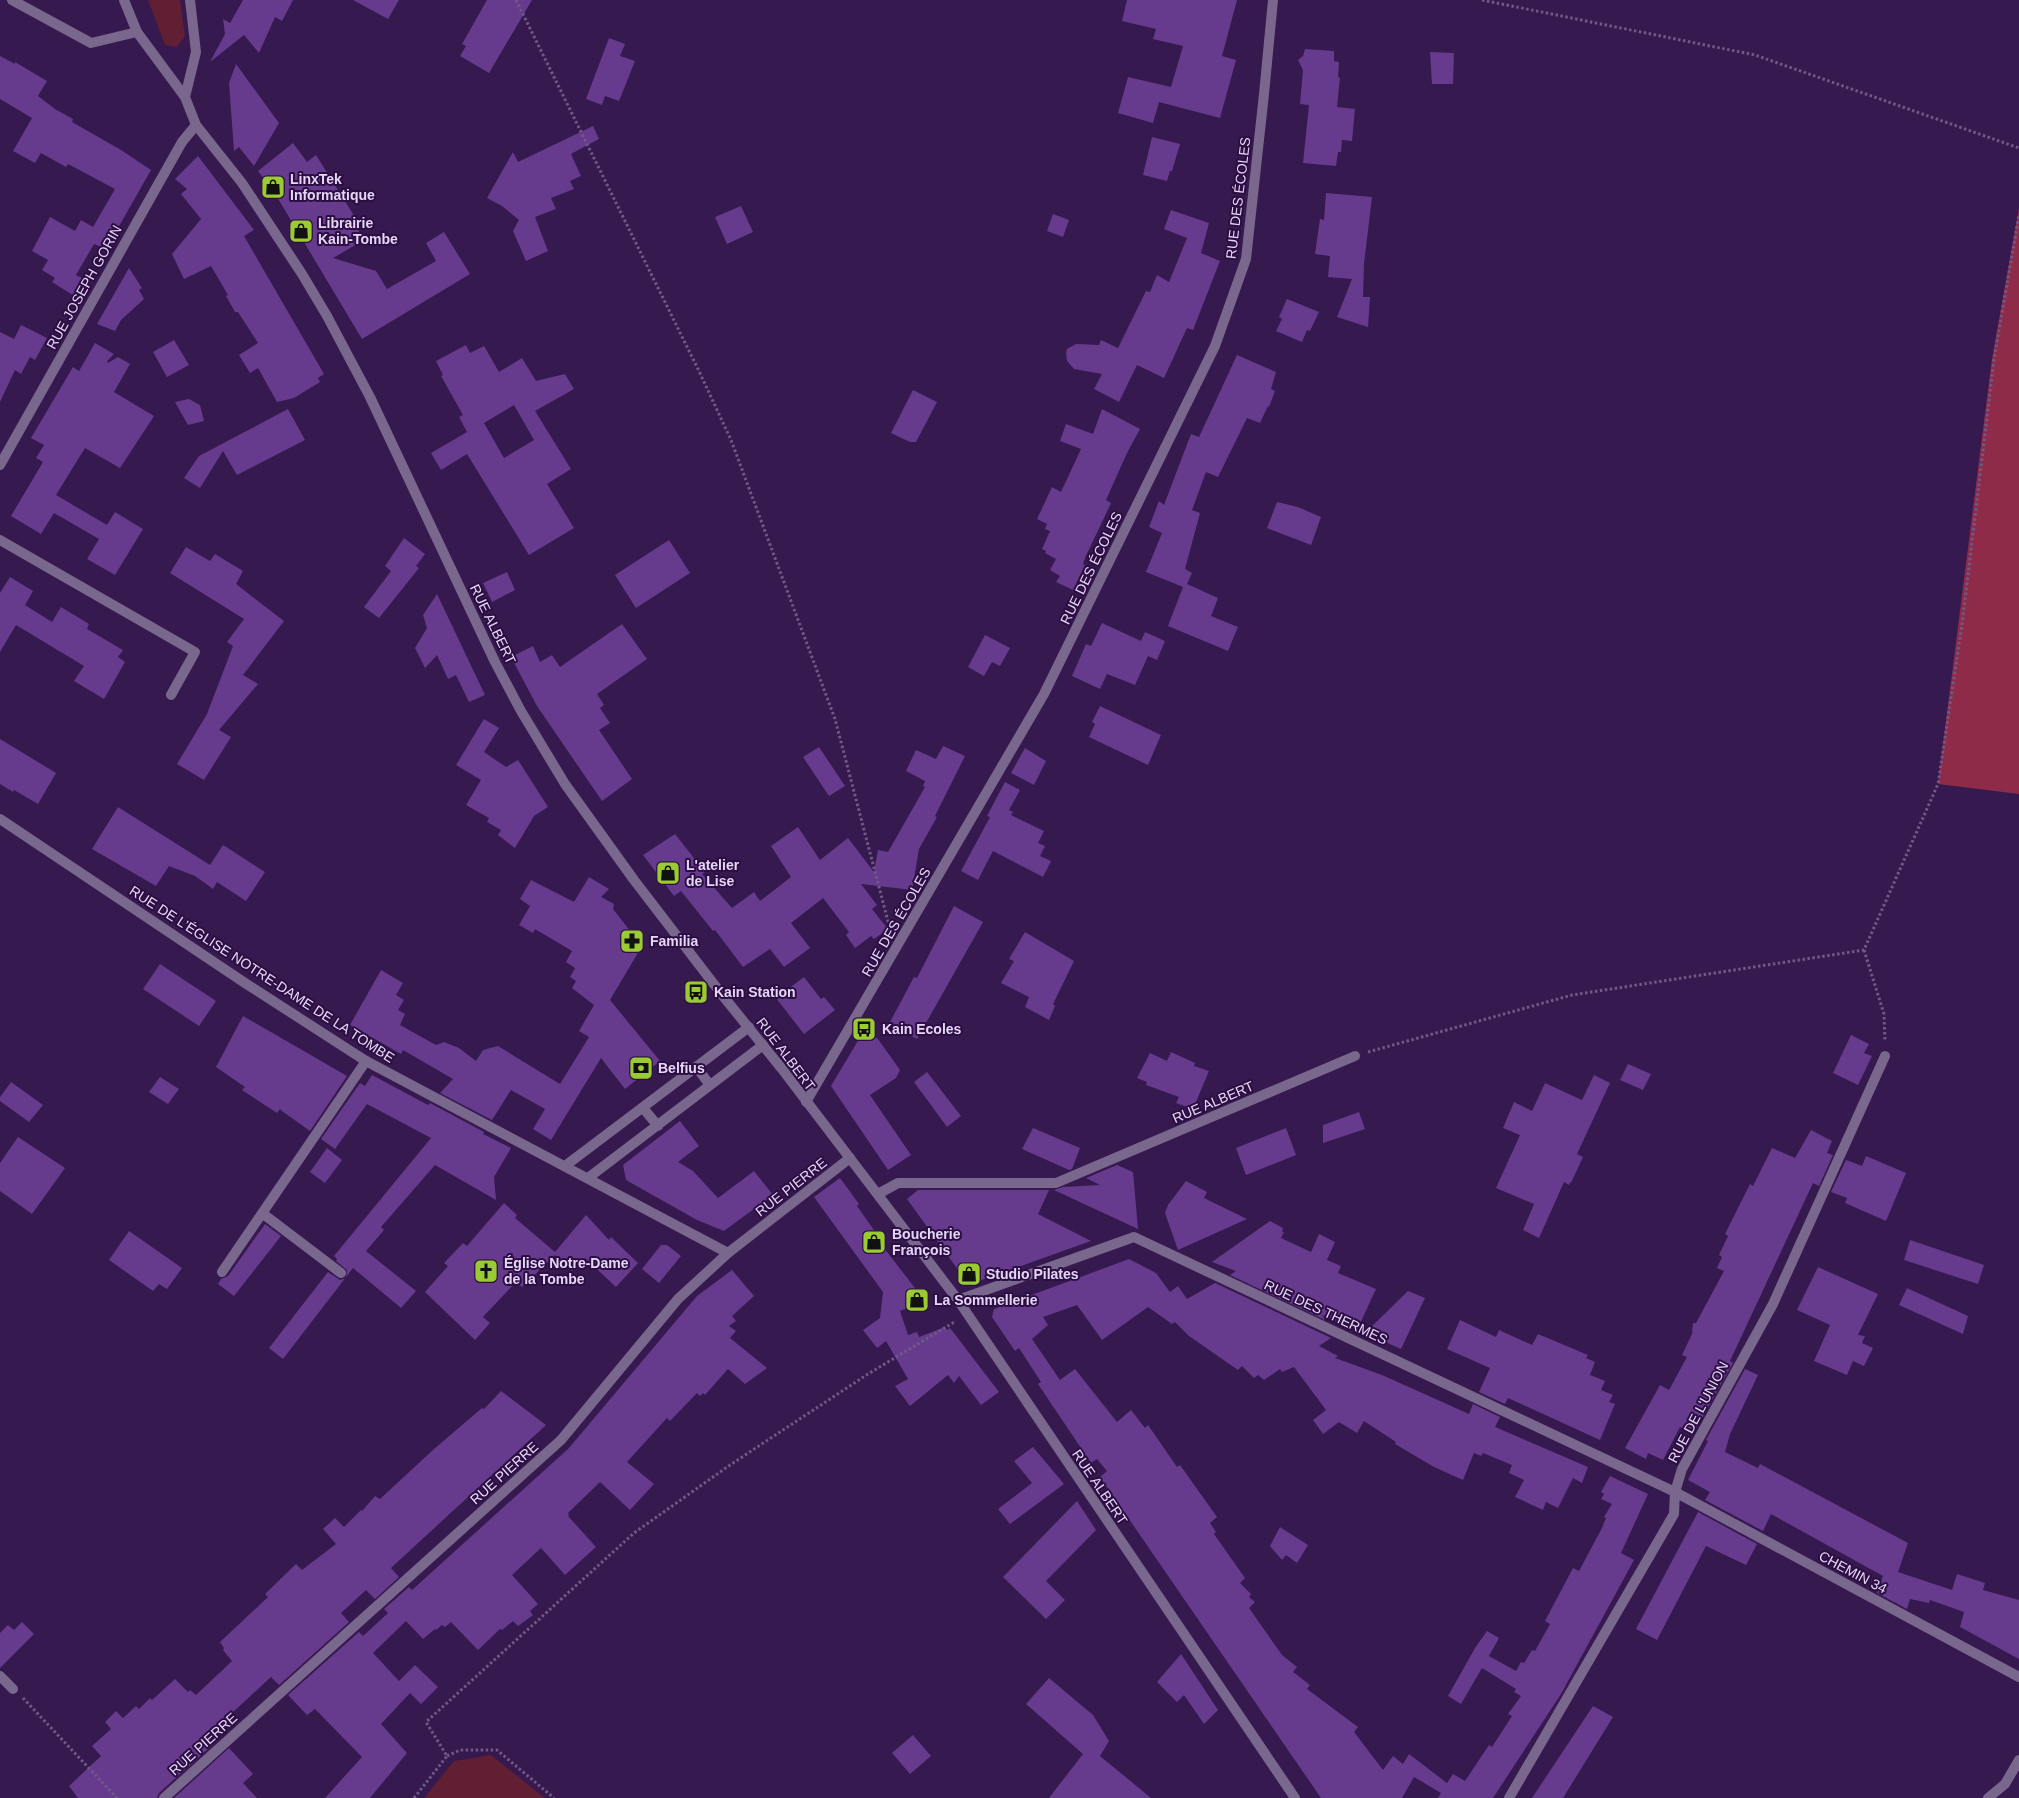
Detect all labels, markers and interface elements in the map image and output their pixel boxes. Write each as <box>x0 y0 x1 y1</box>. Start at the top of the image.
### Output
street label: RUE DES ÉCOLES <box>1223 136 1253 260</box>
place label: LinxTek Informatique <box>290 171 375 203</box>
shop icon: LinxTek Informatique <box>260 174 286 200</box>
place label: Librairie Kain-Tombe <box>318 215 398 247</box>
shop icon: Librairie Kain-Tombe <box>288 218 314 244</box>
street label: RUE JOSEPH GORIN <box>43 222 125 352</box>
street label: RUE DES ÉCOLES <box>1057 509 1125 627</box>
street label: RUE ALBERT <box>467 581 519 667</box>
place label: L'atelier de Lise <box>686 857 740 889</box>
shop icon: L'atelier de Lise <box>655 860 681 886</box>
street label: RUE DES ÉCOLES <box>858 865 934 979</box>
street label: RUE DE L’ÉGLISE NOTRE-DAME DE LA TOMBE <box>127 882 397 1066</box>
pharmacy icon: Familia <box>619 928 645 954</box>
place label: Familia <box>650 933 698 949</box>
bus stop icon: Kain Station <box>683 979 709 1005</box>
place label: Kain Station <box>714 984 796 1000</box>
street label: RUE ALBERT <box>753 1014 819 1094</box>
bus stop icon: Kain Ecoles <box>851 1016 877 1042</box>
place label: Kain Ecoles <box>882 1021 962 1037</box>
bank icon: Belfius <box>628 1055 654 1081</box>
place label: Belfius <box>658 1060 705 1076</box>
street label: RUE ALBERT <box>1170 1077 1257 1126</box>
street label: RUE PIERRE <box>752 1154 830 1220</box>
place label: Boucherie François <box>892 1226 961 1258</box>
shop icon: Boucherie François <box>861 1229 887 1255</box>
place label: Église Notre-Dame de la Tombe <box>504 1255 629 1287</box>
church icon: Église Notre-Dame de la Tombe <box>473 1258 499 1284</box>
shop icon: Studio Pilates <box>956 1261 982 1287</box>
place label: Studio Pilates <box>986 1266 1079 1282</box>
street label: RUE DES THERMES <box>1262 1276 1390 1348</box>
shop icon: La Sommellerie <box>904 1287 930 1313</box>
place label: La Sommellerie <box>934 1292 1038 1308</box>
street label: RUE DE L'UNION <box>1665 1359 1731 1465</box>
street label: RUE PIERRE <box>467 1438 541 1508</box>
street label: RUE ALBERT <box>1069 1447 1131 1528</box>
street label: CHEMIN 34 <box>1816 1547 1890 1597</box>
street label: RUE PIERRE <box>166 1709 240 1779</box>

